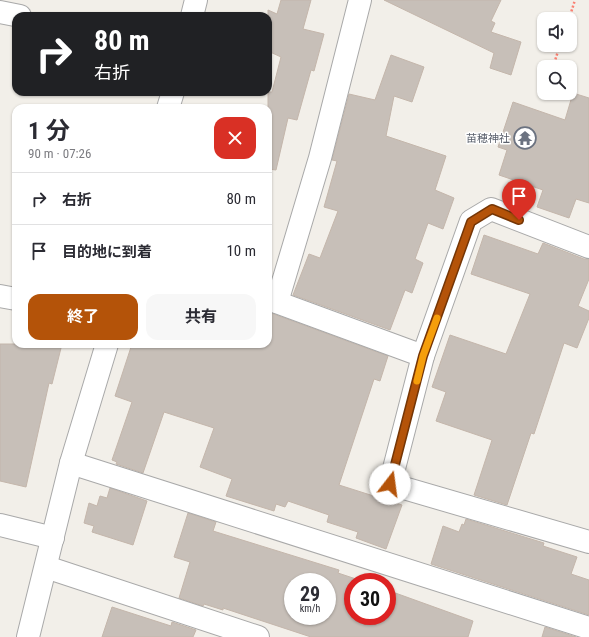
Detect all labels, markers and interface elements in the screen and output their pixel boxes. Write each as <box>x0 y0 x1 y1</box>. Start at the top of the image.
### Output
map controls <box>537 12 577 100</box>
button: sound <box>537 12 577 52</box>
text: 80 m <box>94 24 150 57</box>
icon: right <box>28 28 80 80</box>
button: search <box>537 60 577 100</box>
text: 右折 <box>94 62 130 83</box>
text: 1 分 <box>28 117 70 145</box>
button: close <box>214 117 256 159</box>
temple icon: 苗穂神社 <box>512 125 538 151</box>
place label: 苗穂神社 <box>466 132 510 145</box>
text: 90 m · 07:26 <box>28 146 91 161</box>
pin <box>502 179 536 220</box>
icon: arrive <box>508 185 530 207</box>
icon: right <box>28 188 50 210</box>
text: 80 m <box>226 190 256 208</box>
text: 右折 <box>62 191 92 209</box>
icon: arrive <box>28 240 50 262</box>
text: 10 m <box>226 242 256 260</box>
text: 目的地に到着 <box>62 243 152 261</box>
button: 終了 <box>28 294 138 340</box>
button: 共有 <box>146 294 256 340</box>
position arrow <box>369 463 411 505</box>
speed limit sign: 30 <box>344 573 396 625</box>
text: 29 <box>300 582 320 606</box>
text: km/h <box>300 603 320 614</box>

